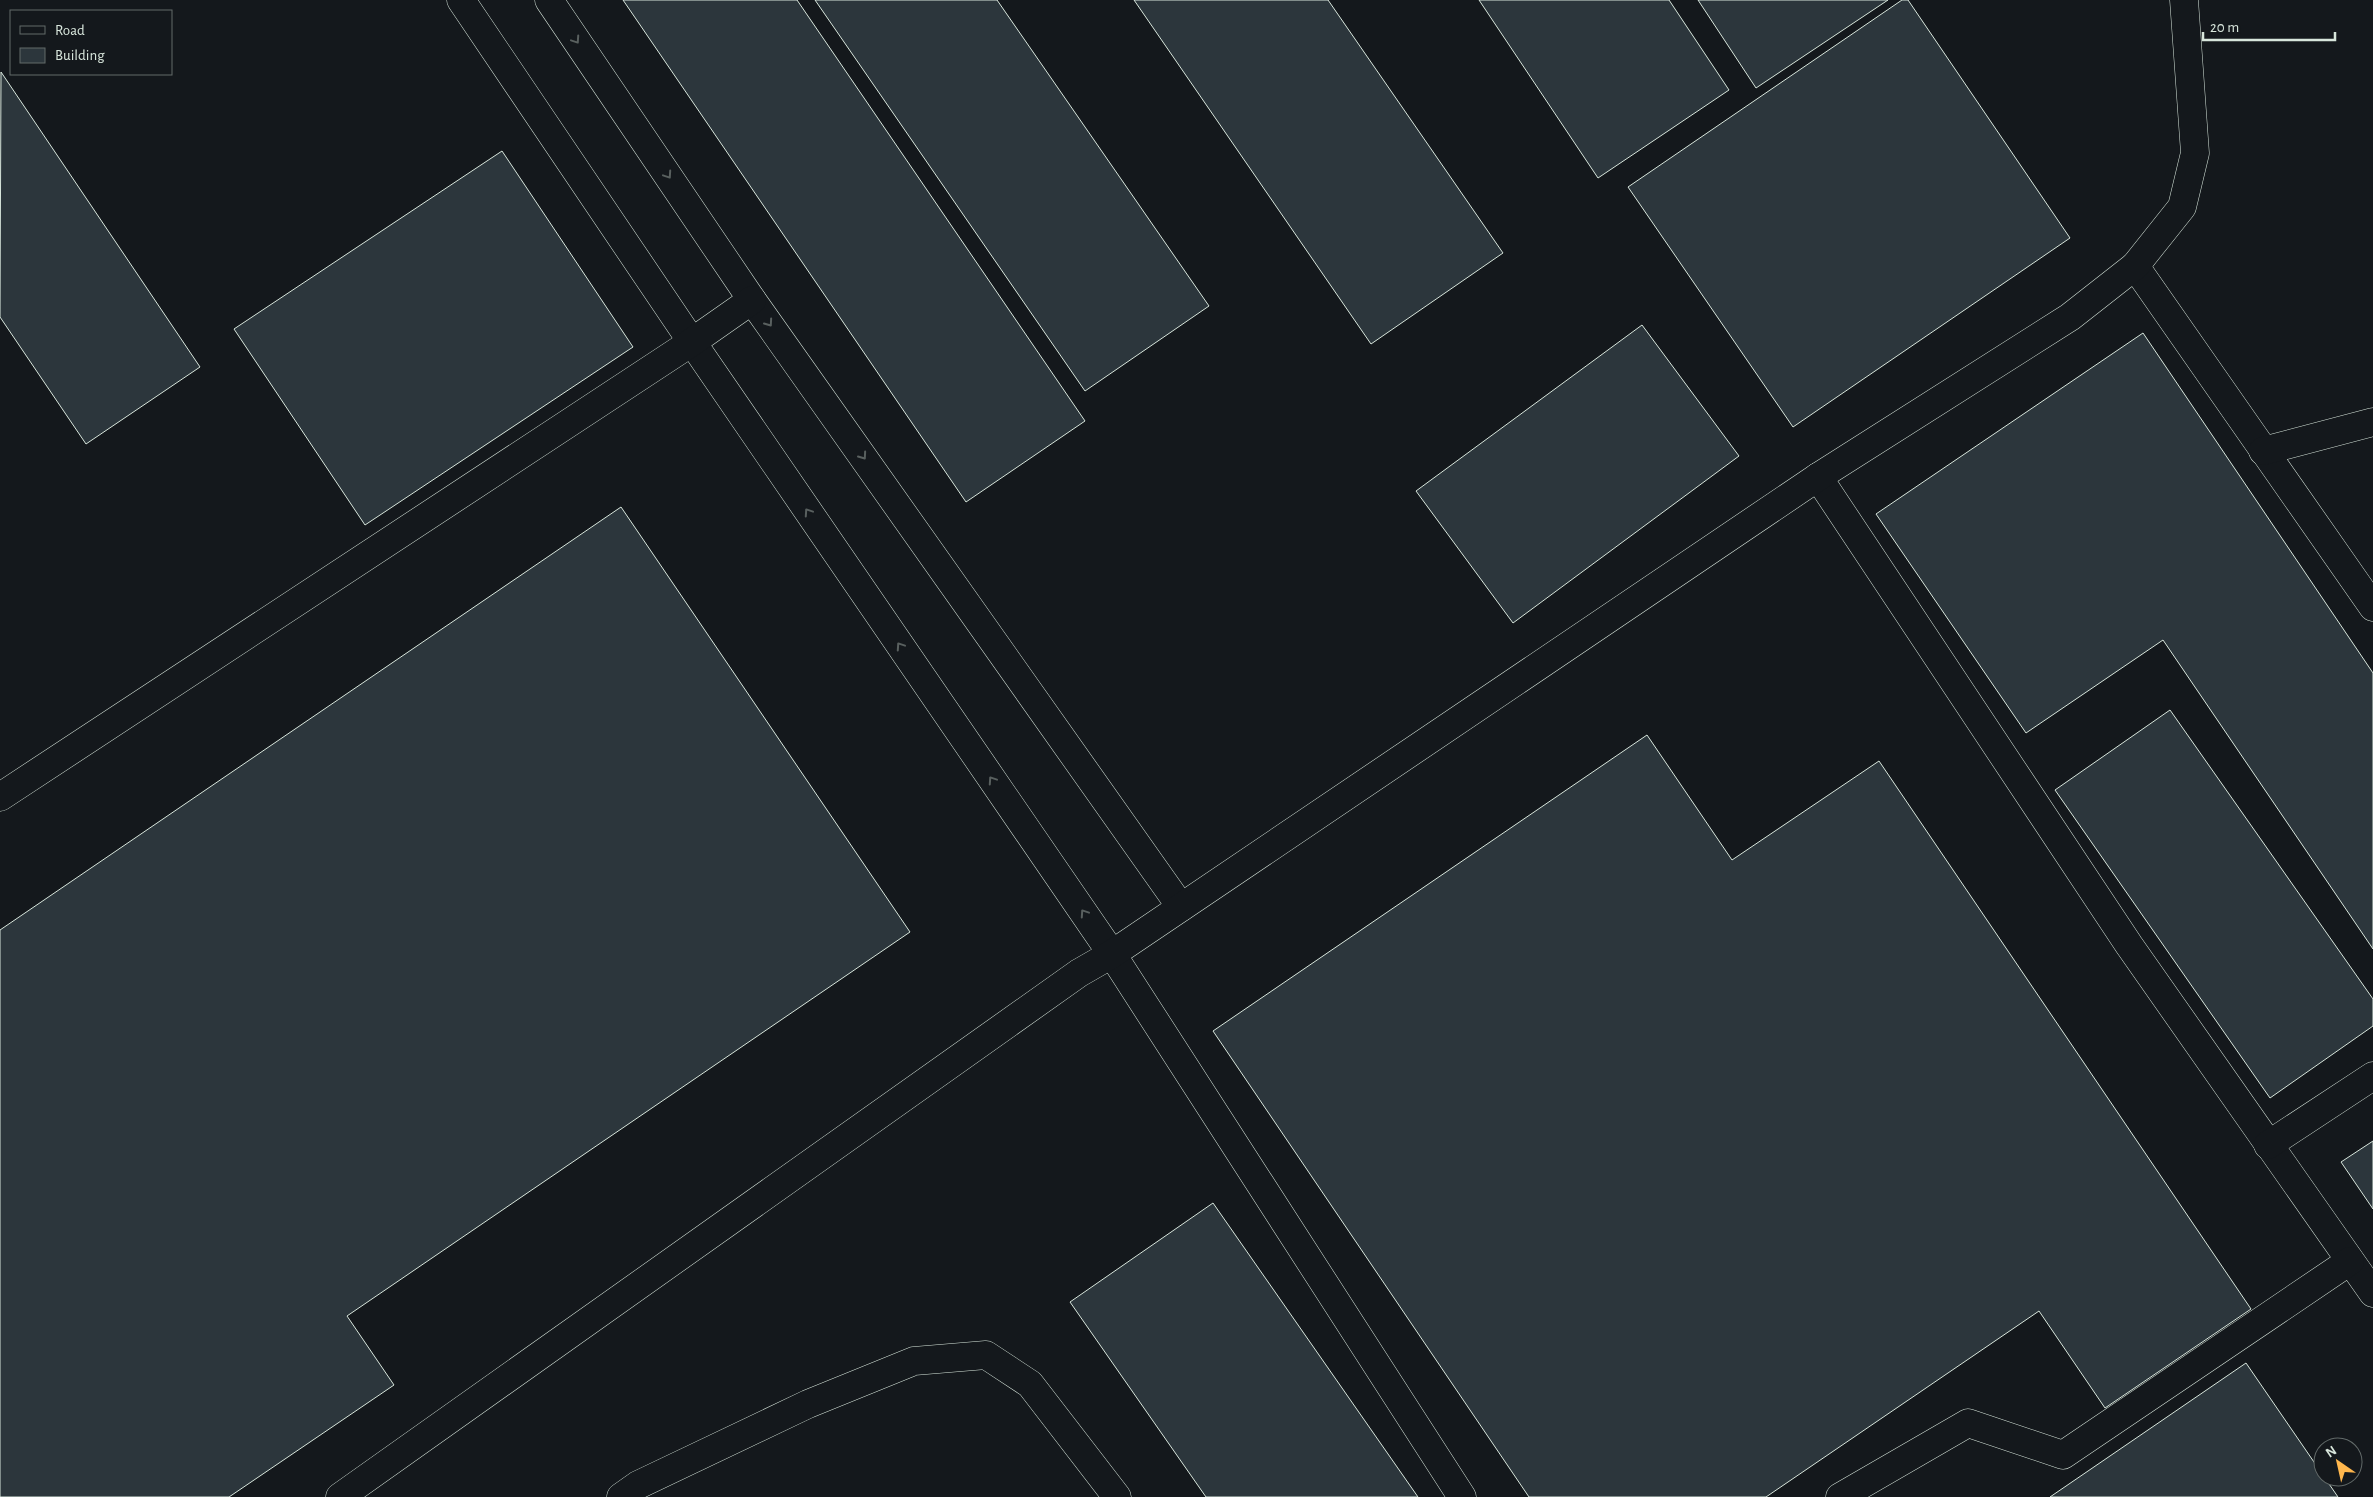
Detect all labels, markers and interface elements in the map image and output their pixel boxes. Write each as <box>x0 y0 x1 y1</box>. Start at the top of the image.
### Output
legend <box>10 10 172 75</box>
scale bar <box>2203 10 2336 42</box>
text: 20 m <box>2210 20 2239 35</box>
text: Road <box>55 23 85 38</box>
one-way arrow <box>570 35 579 44</box>
text: Building <box>55 48 105 63</box>
one-way arrow <box>661 170 671 179</box>
one-way arrow <box>763 318 772 327</box>
one-way arrow <box>857 450 866 460</box>
one-way arrow <box>805 508 814 517</box>
one-way arrow <box>897 642 906 651</box>
one-way arrow <box>989 776 999 785</box>
one-way arrow <box>1081 910 1091 919</box>
north arrow <box>2313 1437 2363 1487</box>
text: N <box>2323 1444 2339 1461</box>

